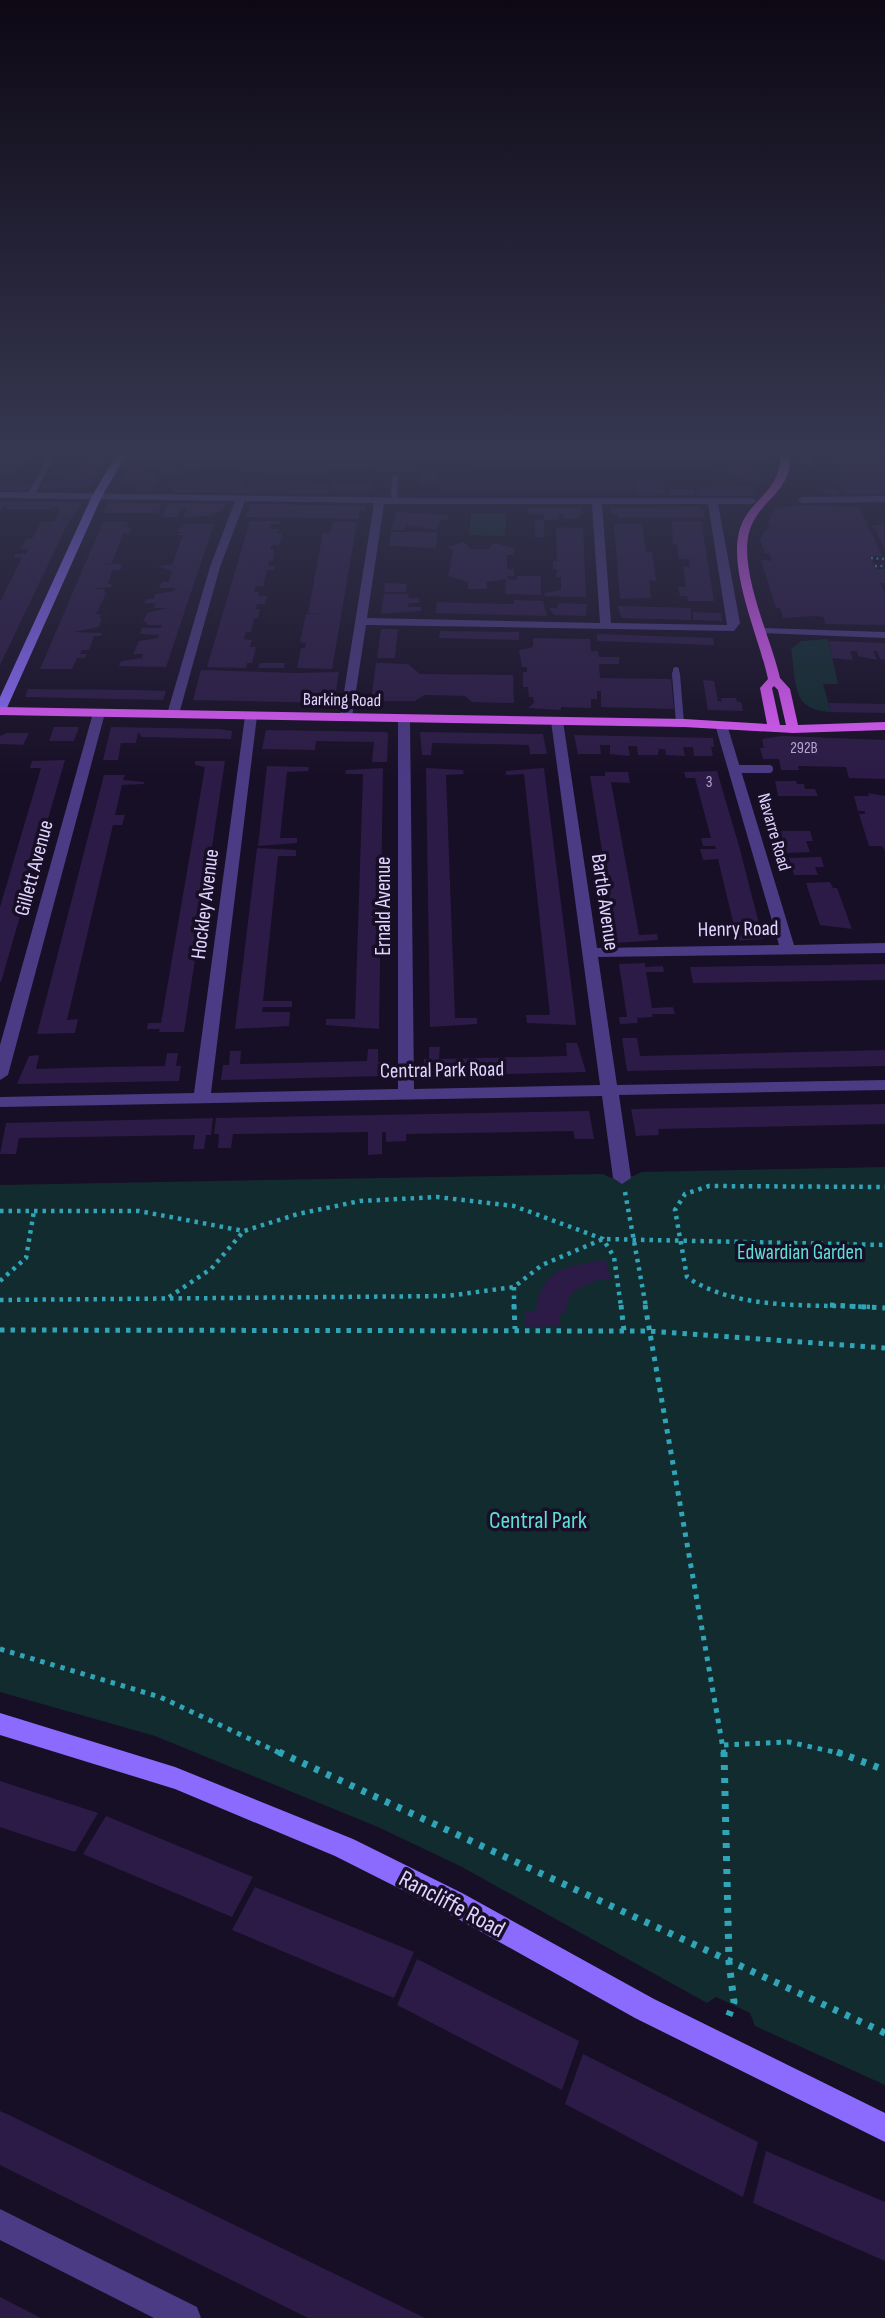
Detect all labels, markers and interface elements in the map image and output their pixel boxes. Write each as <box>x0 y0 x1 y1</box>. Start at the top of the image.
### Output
street label: Barking Road <box>303 689 381 711</box>
house number: 292B <box>790 739 818 758</box>
house number: 3 <box>706 773 712 792</box>
street label: Navarre Road <box>753 791 795 873</box>
street label: Gillett Avenue <box>9 817 59 919</box>
street label: Hockley Avenue <box>186 847 224 961</box>
street label: Bartle Avenue <box>586 852 624 952</box>
street label: Ernald Avenue <box>371 856 396 956</box>
street label: Henry Road <box>697 916 779 942</box>
street label: Central Park Road <box>380 1056 504 1084</box>
park label: Edwardian Garden <box>737 1240 863 1265</box>
park label: Central Park <box>489 1506 587 1535</box>
street label: Rancliffe Road <box>394 1864 510 1944</box>

